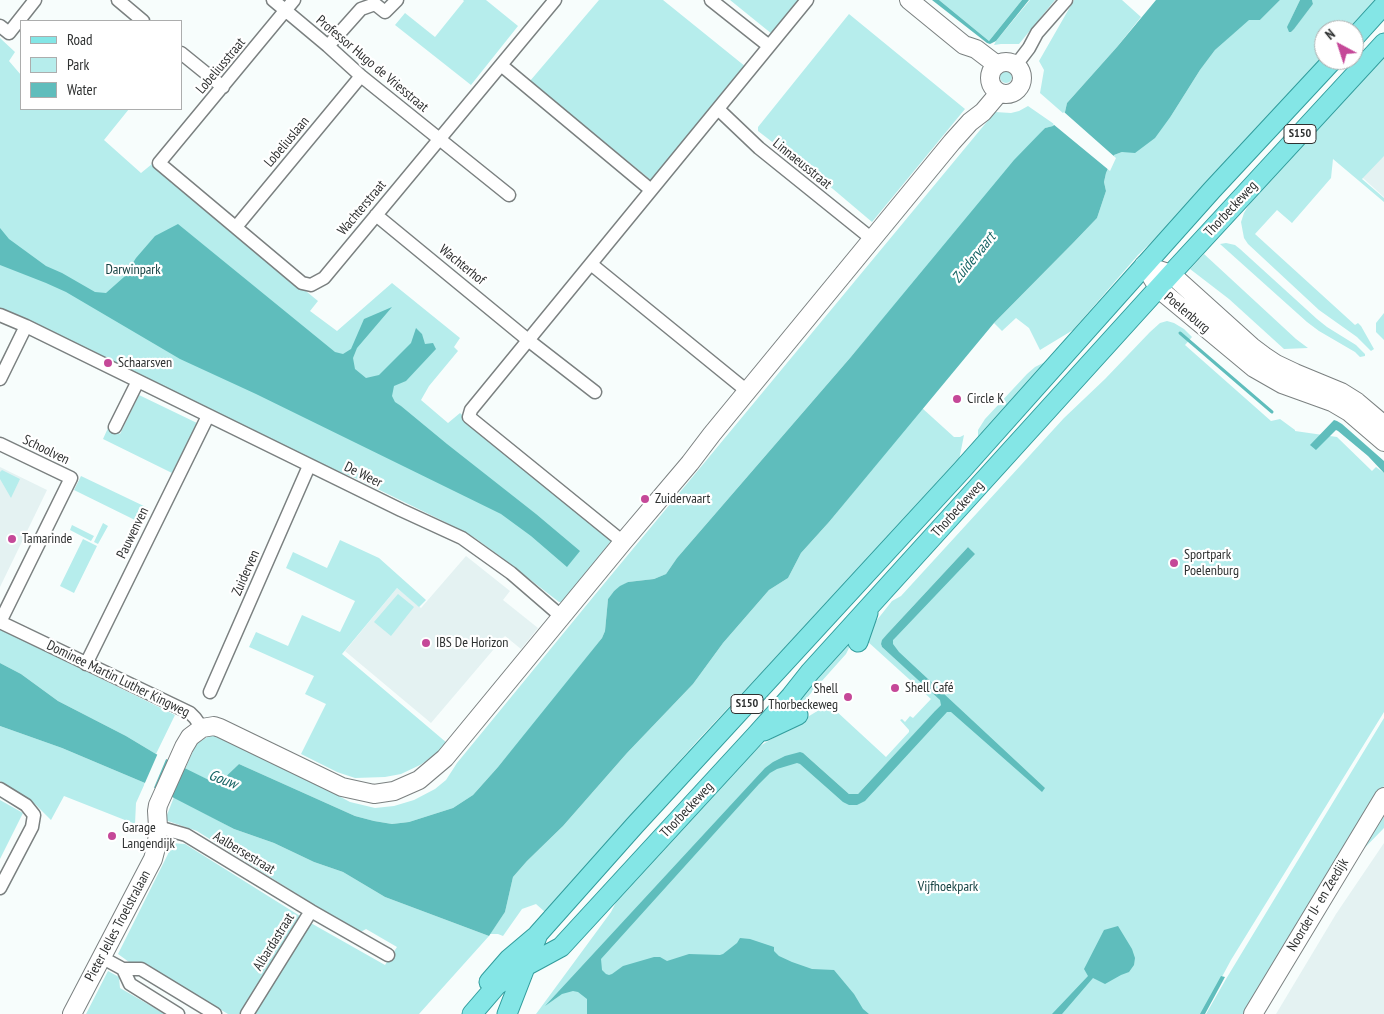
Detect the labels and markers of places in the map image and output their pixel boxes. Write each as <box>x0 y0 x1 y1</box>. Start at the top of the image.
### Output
place label: Schaarsven <box>118 355 172 371</box>
marker: Schaarsven <box>102 357 114 369</box>
place label: Circle K <box>967 391 1004 407</box>
marker: Circle K <box>951 393 963 405</box>
place label: Zuidervaart <box>655 491 710 507</box>
marker: Zuidervaart <box>639 493 651 505</box>
place label: Tamarinde <box>22 531 72 547</box>
marker: Tamarinde <box>6 533 18 545</box>
place label: Sportpark Poelenburg <box>1184 547 1239 580</box>
marker: Sportpark Poelenburg <box>1168 557 1180 569</box>
place label: IBS De Horizon <box>436 635 508 651</box>
marker: IBS De Horizon <box>420 637 432 649</box>
place label: Shell Café <box>905 680 954 696</box>
place label: Shell Thorbeckeweg <box>768 681 838 714</box>
marker: Shell Café <box>889 682 901 694</box>
marker: Shell Thorbeckeweg <box>842 691 854 703</box>
place label: Garage Langendijk <box>122 820 175 852</box>
marker: Garage Langendijk <box>106 830 118 842</box>

